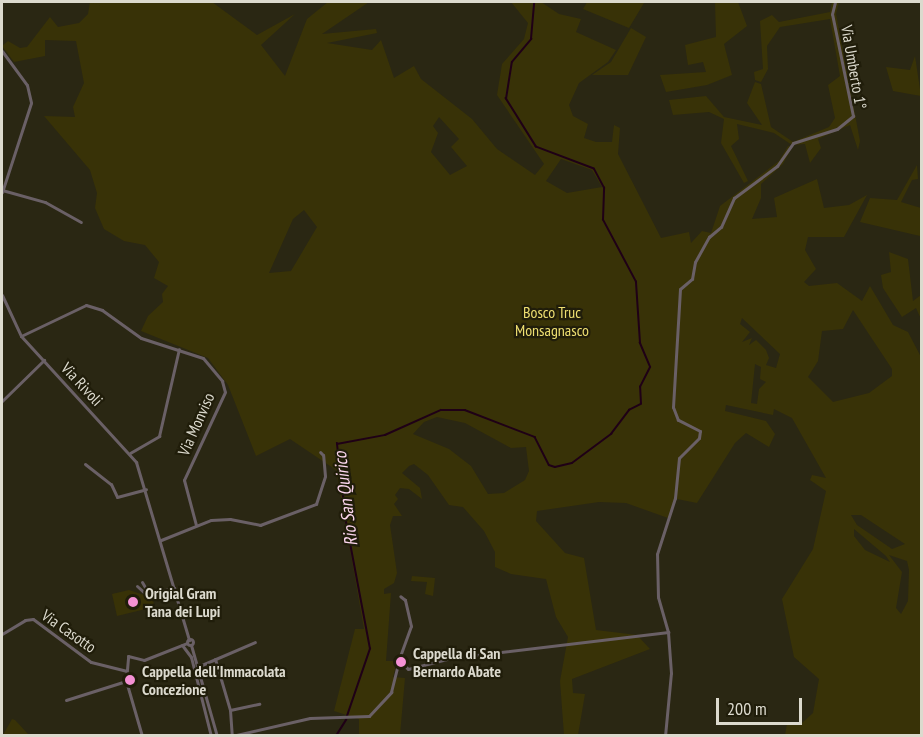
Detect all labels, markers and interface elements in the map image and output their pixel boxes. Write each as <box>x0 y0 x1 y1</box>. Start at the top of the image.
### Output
street label: Via Umberto 1° <box>837 23 871 111</box>
park label: Bosco Truc Monsagnasco <box>515 302 589 340</box>
street label: Via Rivoli <box>57 358 107 410</box>
street label: Via Monviso <box>174 390 218 458</box>
water label: Rio San Quirico <box>329 451 363 547</box>
place label: Origial Gram Tana dei Lupi <box>145 583 220 621</box>
marker: Origial Gram Tana dei Lupi <box>126 595 140 609</box>
street label: Via Casotto <box>38 605 100 657</box>
place label: Cappella di San Bernardo Abate <box>413 643 502 681</box>
marker: Cappella di San Bernardo Abate <box>394 655 408 669</box>
place label: Cappella dell'Immacolata Concezione <box>142 661 286 699</box>
marker: Cappella dell'Immacolata Concezione <box>123 673 137 687</box>
scale bar <box>719 686 804 724</box>
text: 200 m <box>727 697 767 720</box>

